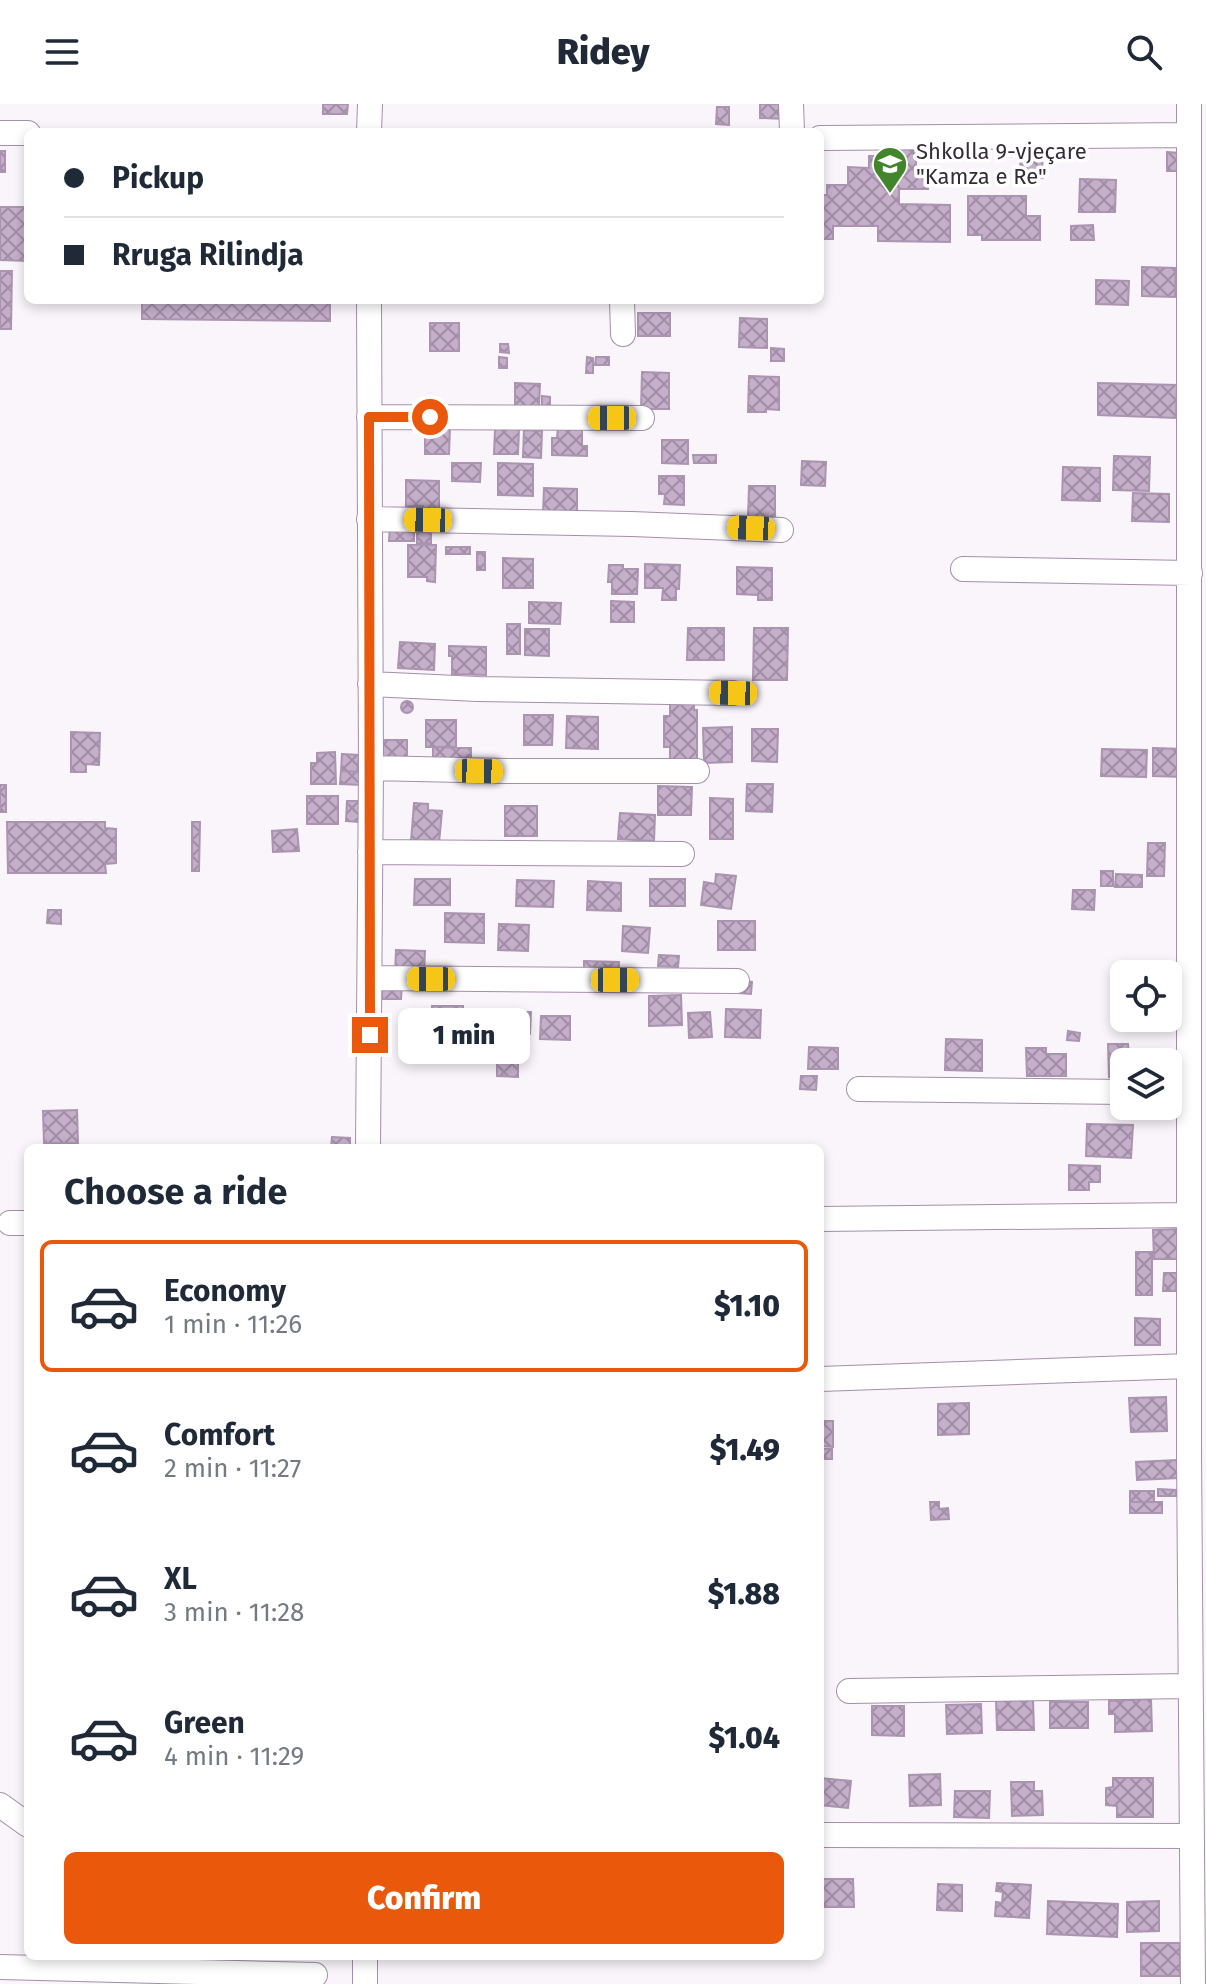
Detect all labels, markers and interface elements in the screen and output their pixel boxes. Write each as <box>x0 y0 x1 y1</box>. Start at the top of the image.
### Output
icon: menu <box>40 30 84 74</box>
text: Ridey <box>557 30 649 74</box>
icon: search <box>1122 30 1166 74</box>
place label: Shkolla 9-vjeçare "Kamza e Re" <box>916 138 1087 190</box>
school or university icon: Shkolla 9-vjeçare "Kamza e Re" <box>871 145 909 195</box>
text: Pickup <box>112 160 204 196</box>
text: Rruga Rilindja <box>112 237 304 273</box>
route start <box>412 399 448 435</box>
car <box>588 406 636 430</box>
car <box>404 508 452 532</box>
car <box>727 515 775 541</box>
car <box>709 681 757 705</box>
car <box>455 759 503 783</box>
map controls <box>1110 960 1182 1120</box>
button: locate <box>1110 960 1182 1032</box>
car <box>407 967 455 991</box>
car <box>591 968 639 992</box>
callout: 1 min <box>398 1007 530 1063</box>
route end <box>352 1017 388 1053</box>
text: 1 min <box>433 1020 495 1051</box>
button: layers <box>1110 1048 1182 1120</box>
text: Choose a ride <box>64 1170 287 1214</box>
icon: car <box>68 1270 140 1342</box>
text: Economy <box>164 1273 286 1309</box>
text: $1.10 <box>714 1288 780 1324</box>
text: 1 min · 11:26 <box>164 1309 302 1340</box>
icon: car <box>68 1414 140 1486</box>
text: Comfort <box>164 1417 275 1453</box>
text: $1.49 <box>710 1432 780 1468</box>
text: 2 min · 11:27 <box>164 1453 301 1484</box>
icon: car <box>68 1558 140 1630</box>
text: XL <box>164 1561 197 1597</box>
text: $1.88 <box>708 1576 780 1612</box>
text: 3 min · 11:28 <box>164 1597 304 1628</box>
icon: car <box>68 1702 140 1774</box>
text: Green <box>164 1705 245 1741</box>
text: $1.04 <box>708 1720 780 1756</box>
text: 4 min · 11:29 <box>164 1741 304 1772</box>
button: Confirm <box>64 1852 784 1944</box>

